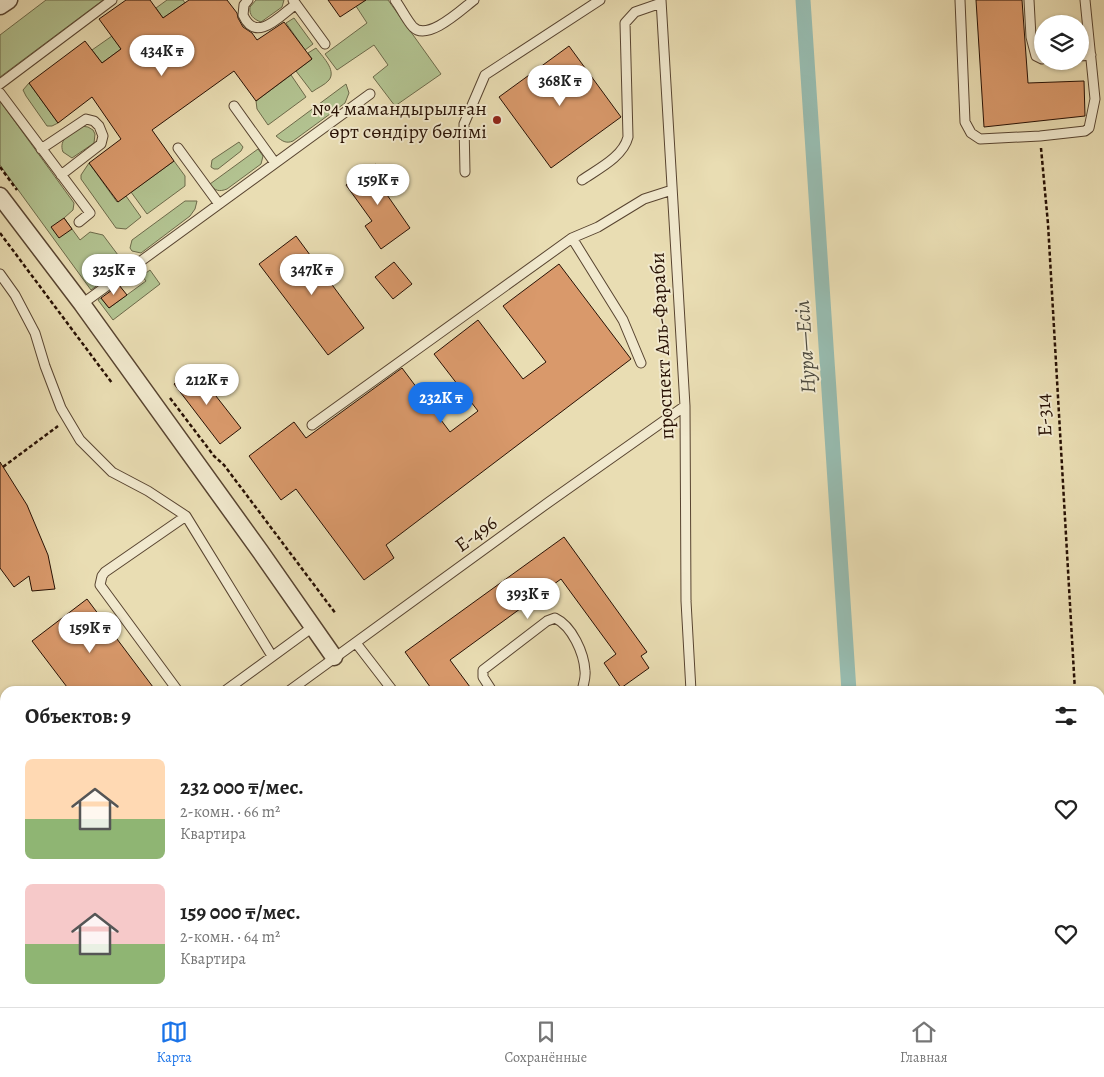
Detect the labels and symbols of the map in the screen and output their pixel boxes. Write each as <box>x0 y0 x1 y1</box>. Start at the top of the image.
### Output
pin: 434K ₸ <box>121 34 203 77</box>
pin: 368K ₸ <box>519 64 601 107</box>
place label: №4 мамандырылған өрт сөндіру бөлімі <box>312 95 487 145</box>
marker: №4 мамандырылған өрт сөндіру бөлімі <box>491 114 503 126</box>
pin: 159K ₸ <box>337 164 419 206</box>
street label: проспект Аль-Фараби <box>644 252 680 440</box>
pin: 325K ₸ <box>73 254 155 296</box>
pin: 347K ₸ <box>271 254 353 296</box>
water label: Нура—Есіл <box>788 299 822 394</box>
pin: 212K ₸ <box>166 364 248 406</box>
pin: 232K ₸ <box>400 382 482 424</box>
street label: E-314 <box>1029 393 1059 437</box>
street label: E-496 <box>449 509 503 559</box>
pin: 393K ₸ <box>487 578 569 620</box>
pin: 159K ₸ <box>49 612 131 654</box>

